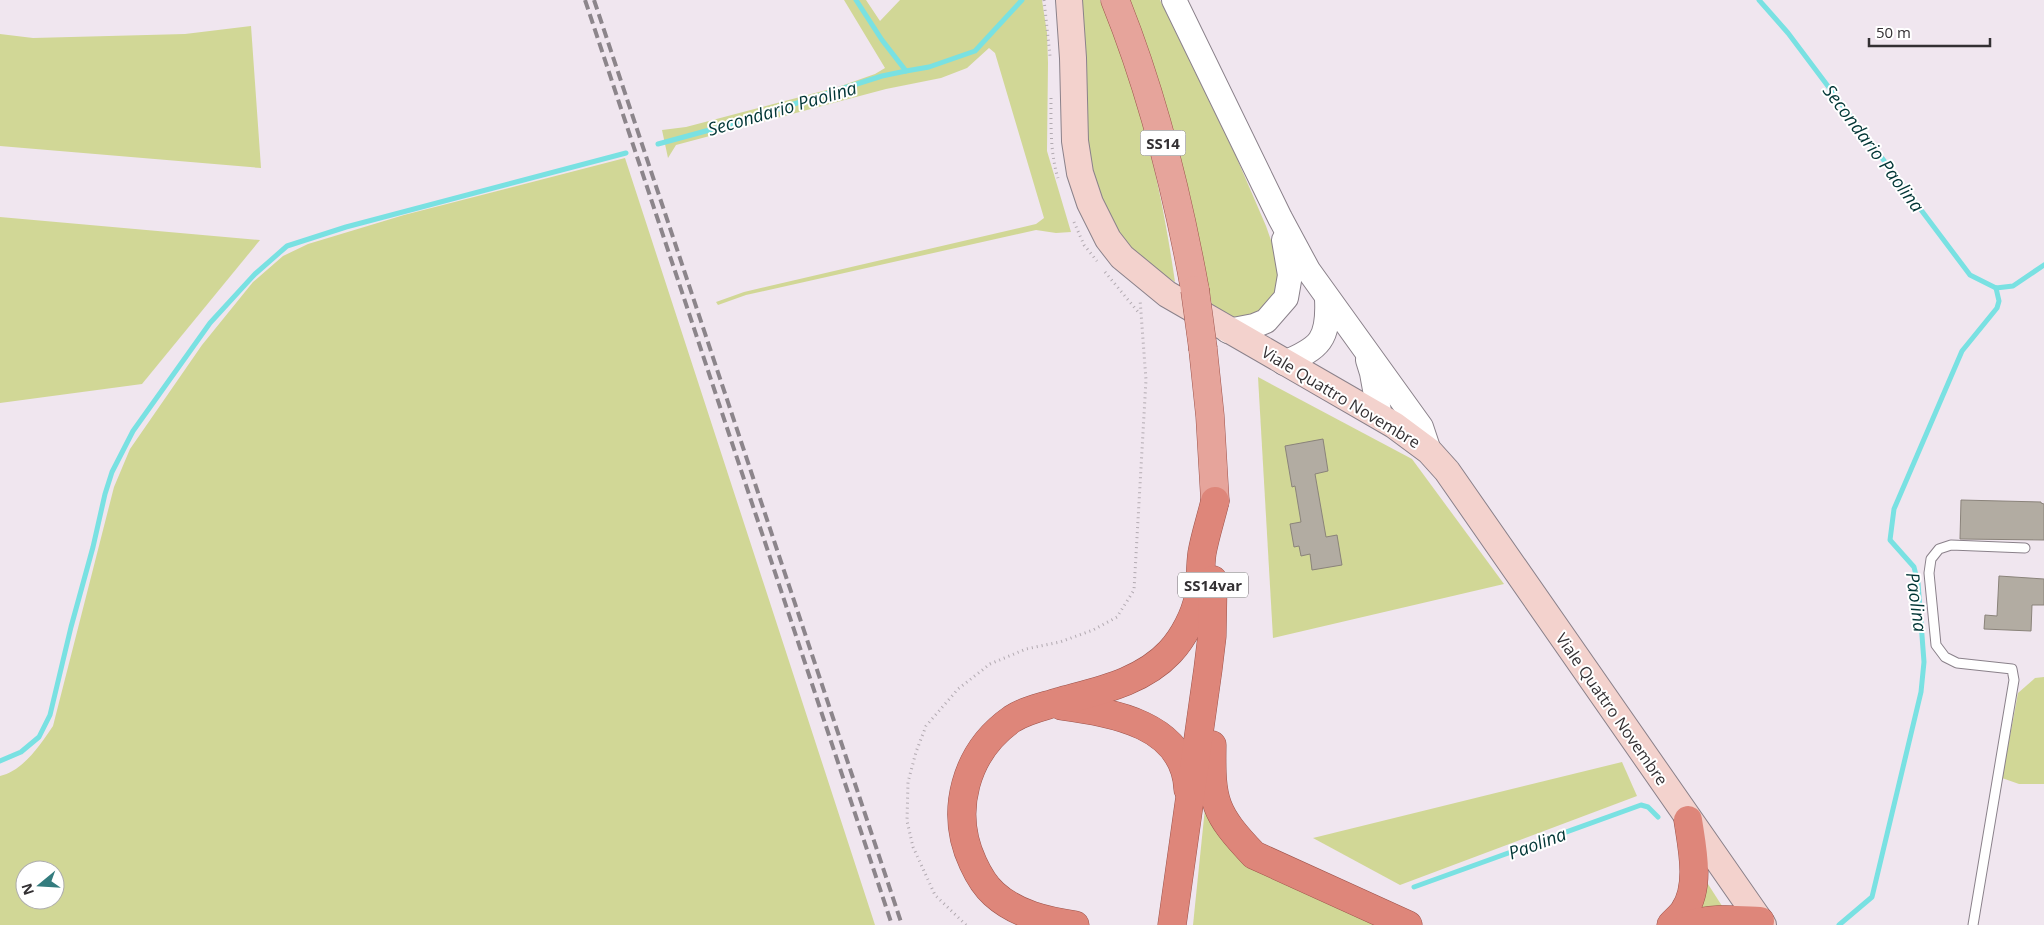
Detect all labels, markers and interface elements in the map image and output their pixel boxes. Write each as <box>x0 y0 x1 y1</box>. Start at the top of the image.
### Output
scale bar <box>1869 15 1990 47</box>
text: 50 m <box>1876 22 1911 42</box>
water label: Secondario Paolina <box>705 75 859 141</box>
water label: Secondario Paolina <box>1818 79 1930 217</box>
road number: SS14 <box>1140 130 1186 156</box>
street label: Viale Quattro Novembre <box>1258 341 1424 453</box>
water label: Paolina <box>1901 571 1933 633</box>
road number: SS14var <box>1178 572 1248 598</box>
street label: Viale Quattro Novembre <box>1551 628 1673 790</box>
water label: Paolina <box>1505 821 1569 865</box>
north arrow <box>15 860 65 910</box>
text: N <box>16 881 38 898</box>

